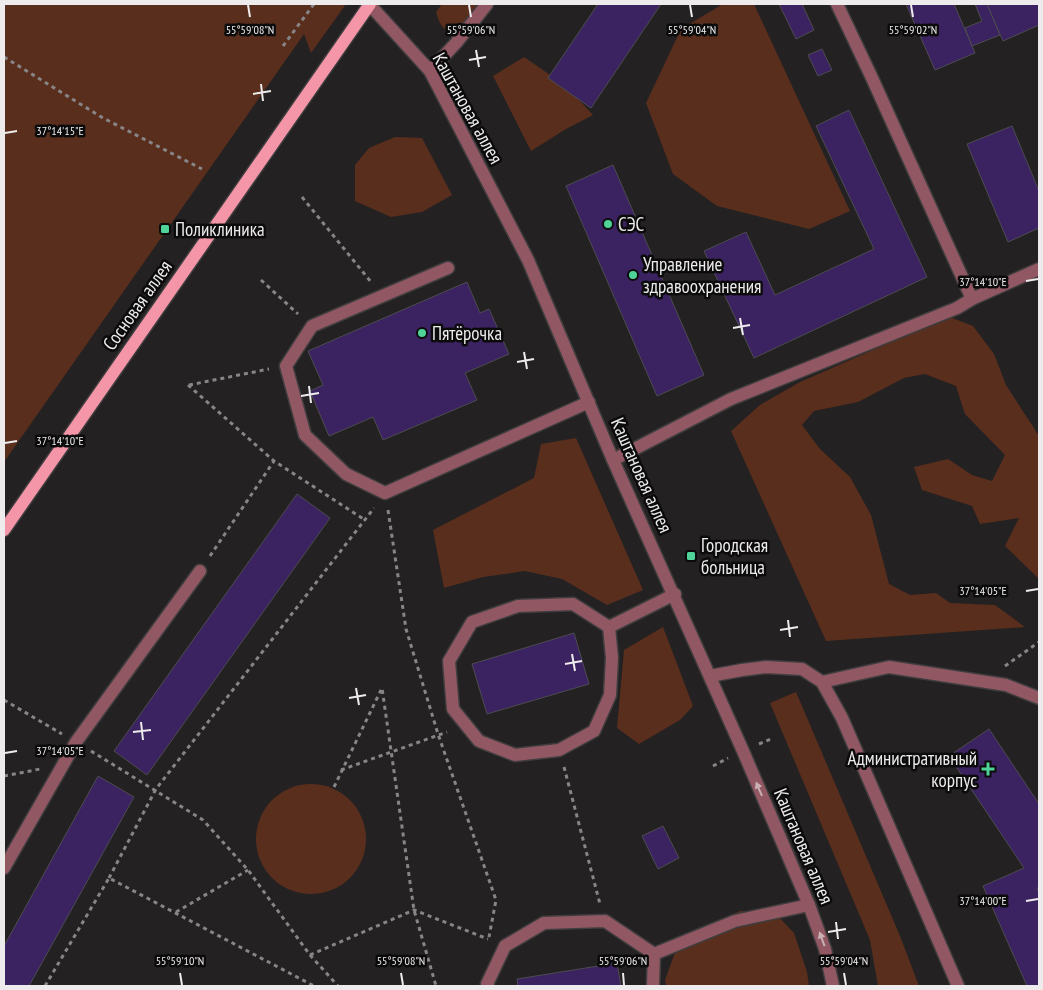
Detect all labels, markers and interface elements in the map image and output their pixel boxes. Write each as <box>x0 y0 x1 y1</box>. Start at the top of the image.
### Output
text: 55°59'08"N <box>226 22 274 37</box>
text: 55°59'06"N <box>447 22 495 37</box>
text: 55°59'04"N <box>668 22 716 37</box>
text: 55°59'02"N <box>889 22 937 37</box>
street label: Каштановая аллея <box>428 48 508 168</box>
text: 37°14'15"E <box>36 123 84 138</box>
place label: СЭС <box>618 212 645 236</box>
place label: Поликлиника <box>175 217 265 241</box>
marker: СЭС <box>602 218 614 230</box>
marker: Поликлиника <box>159 223 171 235</box>
place label: Управление здравоохранения <box>643 252 761 298</box>
street label: Сосновая аллея <box>97 255 177 355</box>
marker: Управление здравоохранения <box>627 269 639 281</box>
text: 37°14'10"E <box>959 274 1007 289</box>
place label: Пятёрочка <box>432 321 502 345</box>
marker: Пятёрочка <box>416 327 428 339</box>
street label: Каштановая аллея <box>606 414 678 536</box>
text: 37°14'10"E <box>36 433 84 448</box>
place label: Городская больница <box>701 533 768 579</box>
marker: Городская больница <box>685 550 697 562</box>
text: 37°14'05"E <box>959 583 1007 598</box>
text: 37°14'05"E <box>36 743 84 758</box>
place label: Административный корпус <box>848 746 977 792</box>
marker: Административный корпус <box>981 762 995 776</box>
one-way arrow <box>755 782 763 796</box>
street label: Каштановая аллея <box>769 785 839 907</box>
text: 37°14'00"E <box>959 893 1007 908</box>
one-way arrow <box>818 931 826 946</box>
text: 55°59'10"N <box>156 953 204 968</box>
text: 55°59'08"N <box>377 953 425 968</box>
text: 55°59'06"N <box>599 953 647 968</box>
text: 55°59'04"N <box>820 953 868 968</box>

